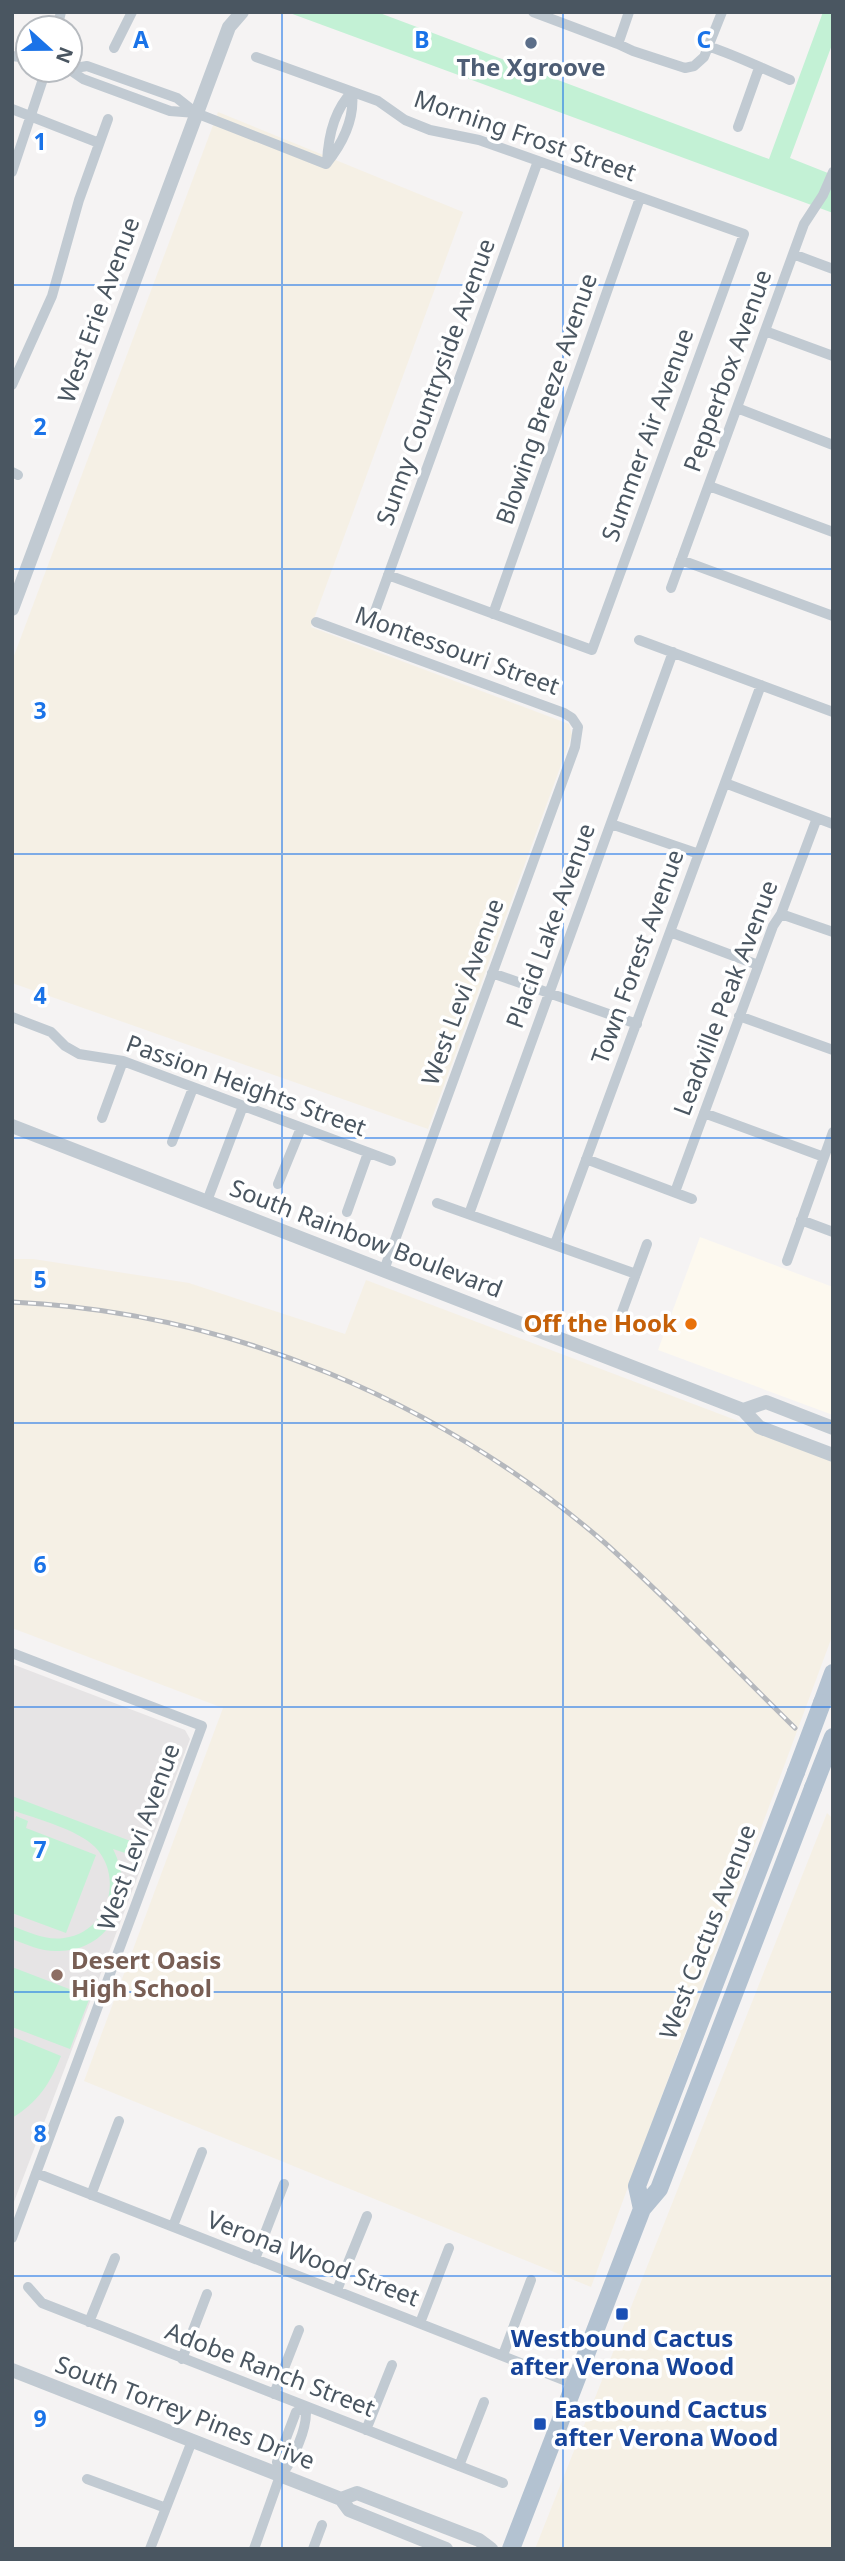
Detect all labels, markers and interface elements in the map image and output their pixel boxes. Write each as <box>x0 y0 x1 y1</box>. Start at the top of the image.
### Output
north arrow <box>14 14 84 84</box>
text: A <box>133 23 149 55</box>
text: B <box>414 23 430 55</box>
text: C <box>697 23 712 55</box>
marker: The Xgroove <box>523 35 539 51</box>
text: N <box>50 43 80 67</box>
place label: The Xgroove <box>456 50 606 83</box>
street label: Morning Frost Street <box>410 81 641 188</box>
text: 1 <box>33 125 47 157</box>
street label: West Erie Avenue <box>49 212 146 407</box>
street label: Sunny Countryside Avenue <box>367 234 502 529</box>
street label: Pepperbox Avenue <box>675 265 779 476</box>
street label: Blowing Breeze Avenue <box>487 268 604 529</box>
street label: Summer Air Avenue <box>593 323 700 546</box>
text: 2 <box>33 410 47 442</box>
street label: Montessouri Street <box>351 597 564 702</box>
text: 3 <box>33 694 47 726</box>
street label: Placid Lake Avenue <box>497 818 602 1033</box>
street label: Town Forest Avenue <box>582 845 691 1068</box>
street label: Leadville Peak Avenue <box>664 875 785 1120</box>
street label: West Levi Avenue <box>413 894 511 1089</box>
text: 4 <box>33 979 47 1011</box>
street label: Passion Heights Street <box>122 1026 371 1144</box>
street label: South Rainbow Boulevard <box>225 1170 508 1305</box>
text: 5 <box>33 1263 47 1295</box>
place label: Off the Hook <box>523 1306 677 1339</box>
marker: Off the Hook <box>683 1316 699 1332</box>
text: 6 <box>33 1548 47 1580</box>
street label: West Levi Avenue <box>89 1739 187 1934</box>
street label: West Cactus Avenue <box>650 1819 763 2044</box>
text: 7 <box>33 1833 47 1865</box>
place label: Desert Oasis High School <box>71 1943 221 2004</box>
marker: Desert Oasis High School <box>49 1967 65 1983</box>
text: 8 <box>33 2117 47 2149</box>
street label: Verona Wood Street <box>203 2202 425 2313</box>
marker: Westbound Cactus after Verona Wood <box>614 2306 630 2322</box>
street label: Adobe Ranch Street <box>161 2313 380 2424</box>
place label: Westbound Cactus after Verona Wood <box>510 2321 734 2382</box>
street label: South Torrey Pines Drive <box>51 2347 320 2476</box>
place label: Eastbound Cactus after Verona Wood <box>554 2392 778 2453</box>
text: 9 <box>33 2402 47 2434</box>
marker: Eastbound Cactus after Verona Wood <box>532 2416 548 2432</box>

